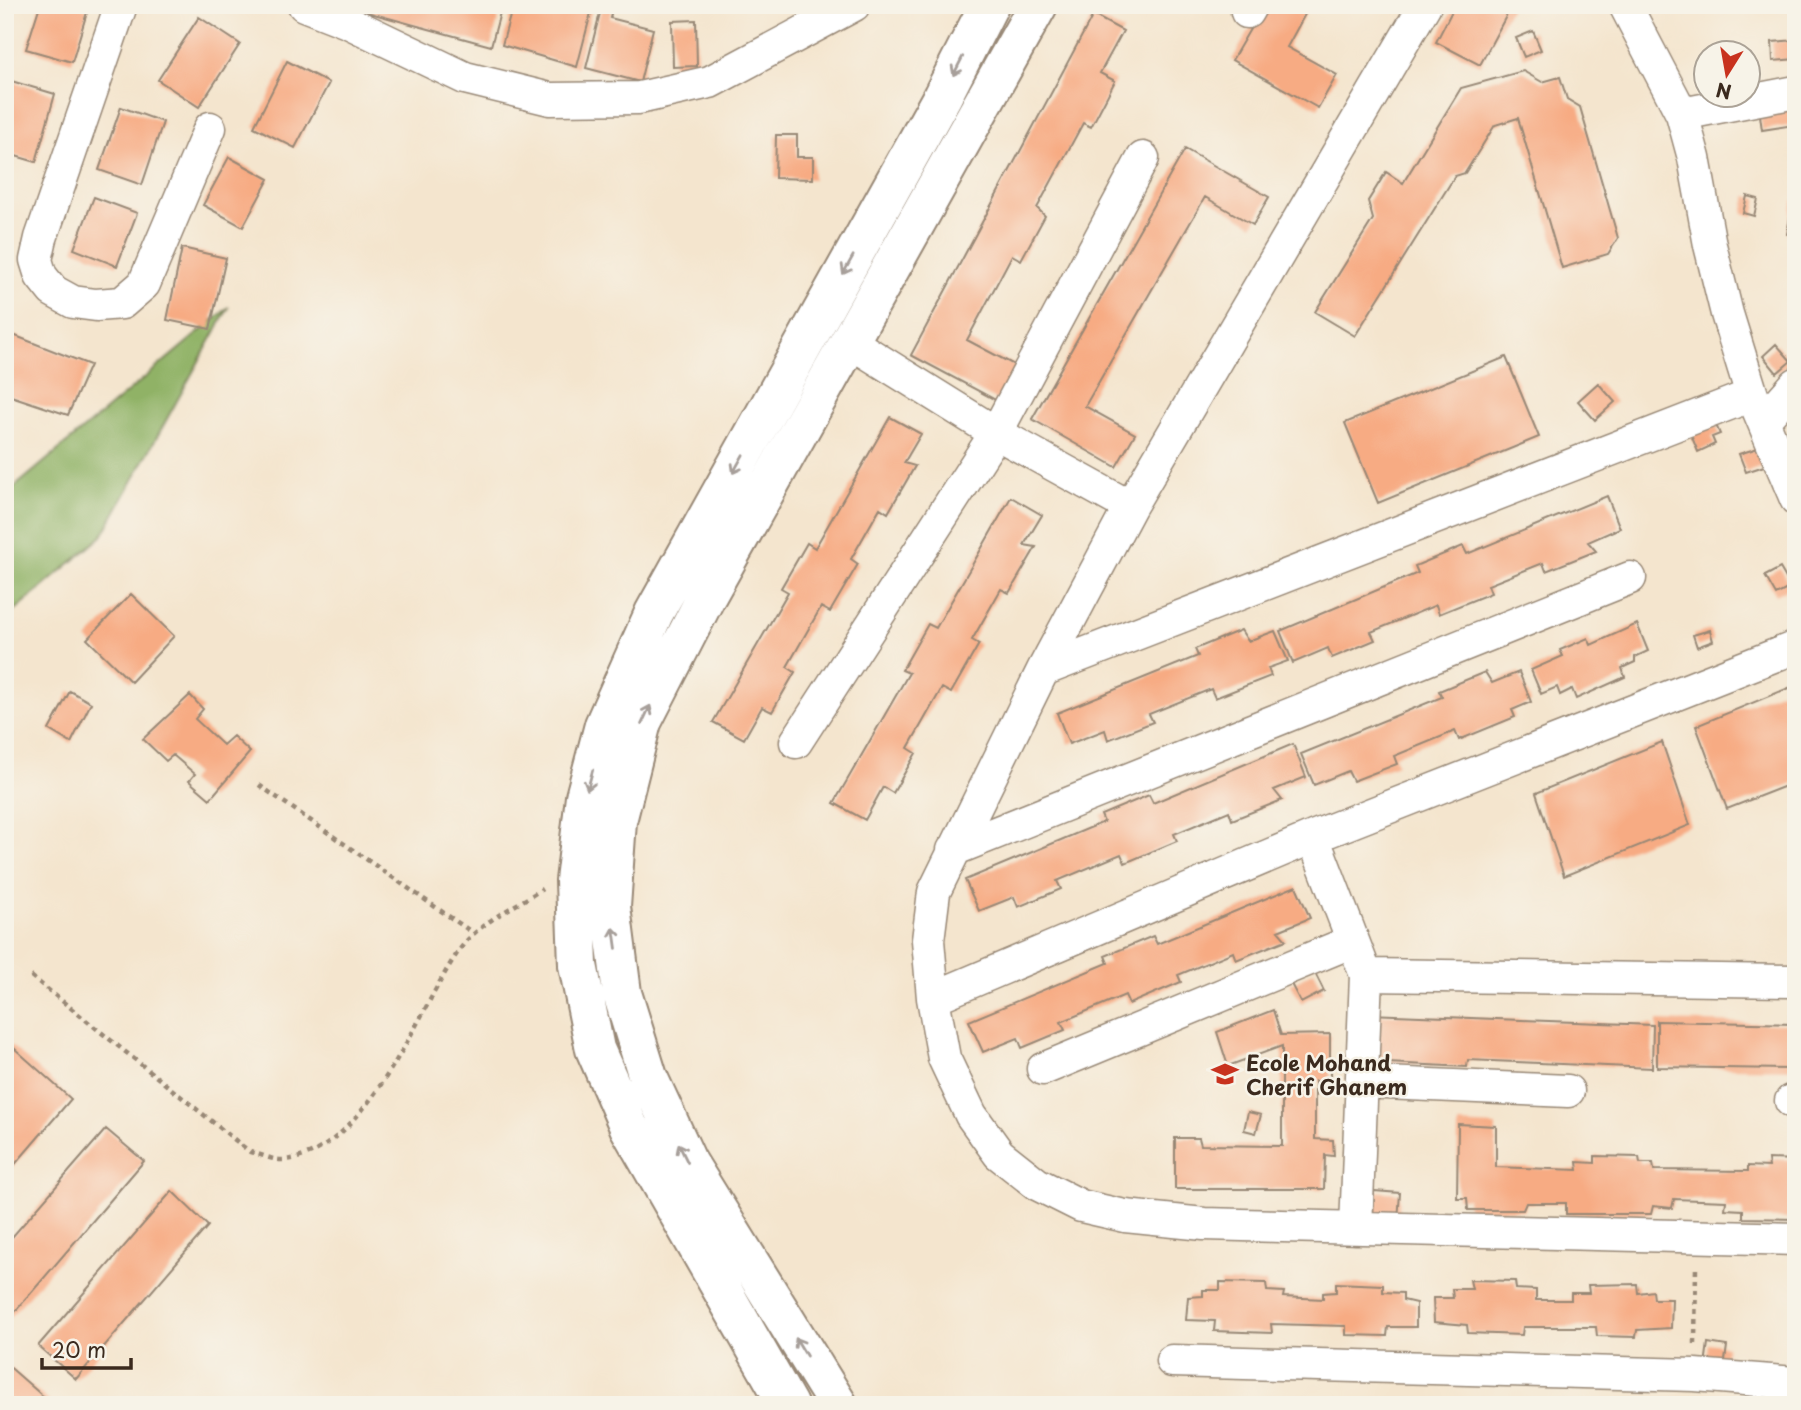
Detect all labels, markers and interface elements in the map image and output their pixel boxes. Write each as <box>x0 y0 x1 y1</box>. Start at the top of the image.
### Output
north arrow <box>1692 38 1762 108</box>
one-way arrow <box>950 55 964 76</box>
text: N <box>1714 76 1734 107</box>
one-way arrow <box>841 255 855 275</box>
one-way arrow <box>730 453 744 474</box>
one-way arrow <box>640 705 653 726</box>
one-way arrow <box>583 768 596 791</box>
one-way arrow <box>608 927 621 949</box>
place label: Ecole Mohand Cherif Ghanem <box>1246 1046 1407 1102</box>
school or university icon: Ecole Mohand Cherif Ghanem <box>1210 1059 1240 1089</box>
one-way arrow <box>676 1143 690 1164</box>
scale bar <box>42 1326 131 1370</box>
text: 20 m <box>52 1333 106 1365</box>
one-way arrow <box>794 1338 808 1358</box>

